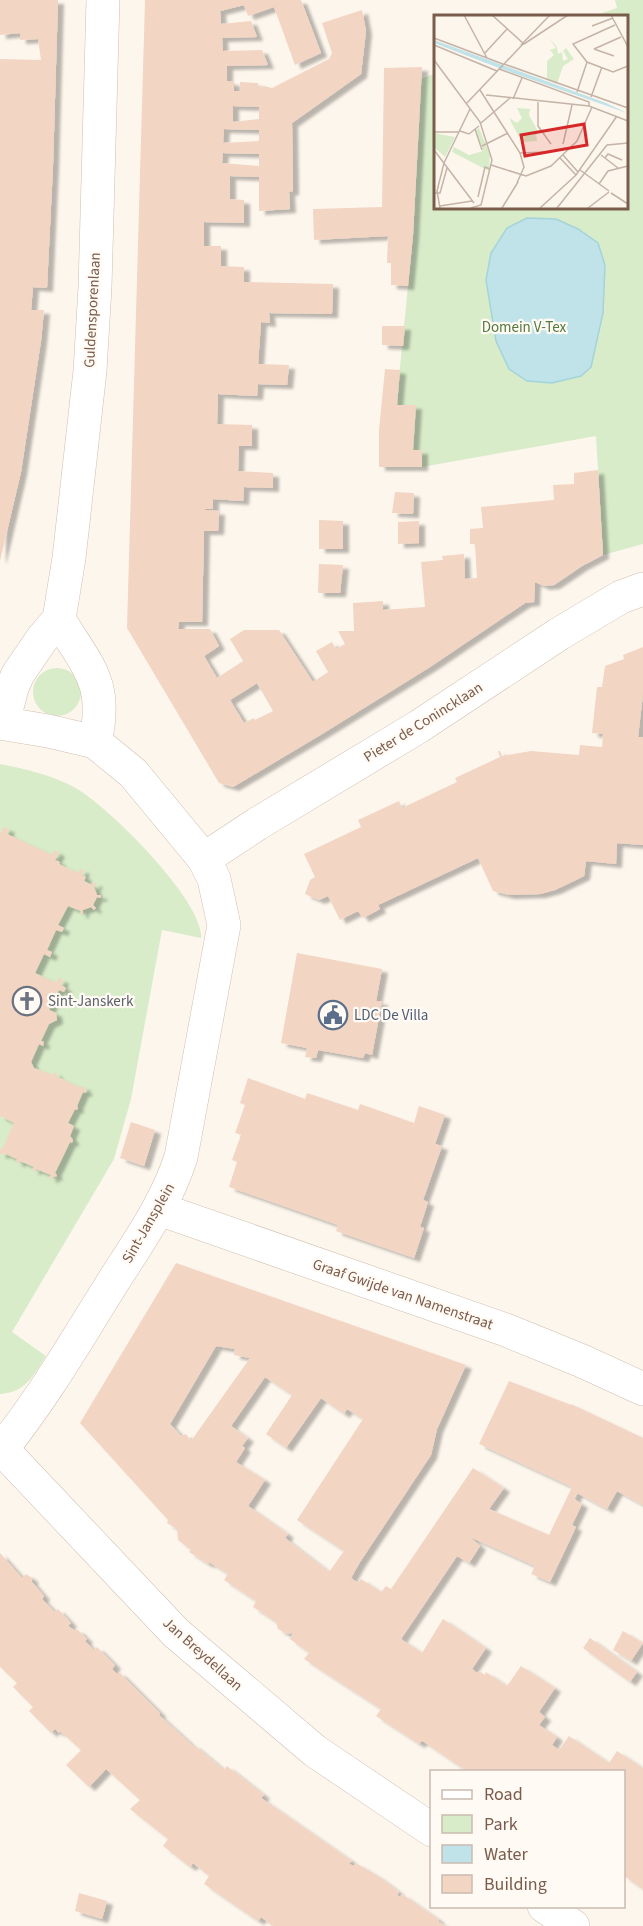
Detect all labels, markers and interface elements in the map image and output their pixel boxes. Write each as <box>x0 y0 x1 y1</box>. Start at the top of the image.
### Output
inset map <box>434 15 628 208</box>
street label: Guldensporenlaan <box>79 252 106 368</box>
park label: Domein V-Tex <box>482 317 567 338</box>
street label: Pieter de Conincklaan <box>360 677 487 768</box>
church icon: Sint-Janskerk <box>11 985 43 1017</box>
place label: Sint-Janskerk <box>48 991 134 1012</box>
public building icon: LDC De Villa <box>317 999 349 1031</box>
place label: LDC De Villa <box>354 1005 428 1026</box>
street label: Sint-Jansplein <box>117 1179 180 1267</box>
street label: Graaf Gwijde van Namenstraat <box>310 1254 496 1335</box>
street label: Jan Breydellaan <box>158 1613 247 1696</box>
legend <box>430 1770 625 1908</box>
text: Road <box>484 1782 523 1807</box>
text: Park <box>484 1812 518 1837</box>
text: Water <box>484 1842 528 1867</box>
text: Building <box>484 1872 547 1897</box>

